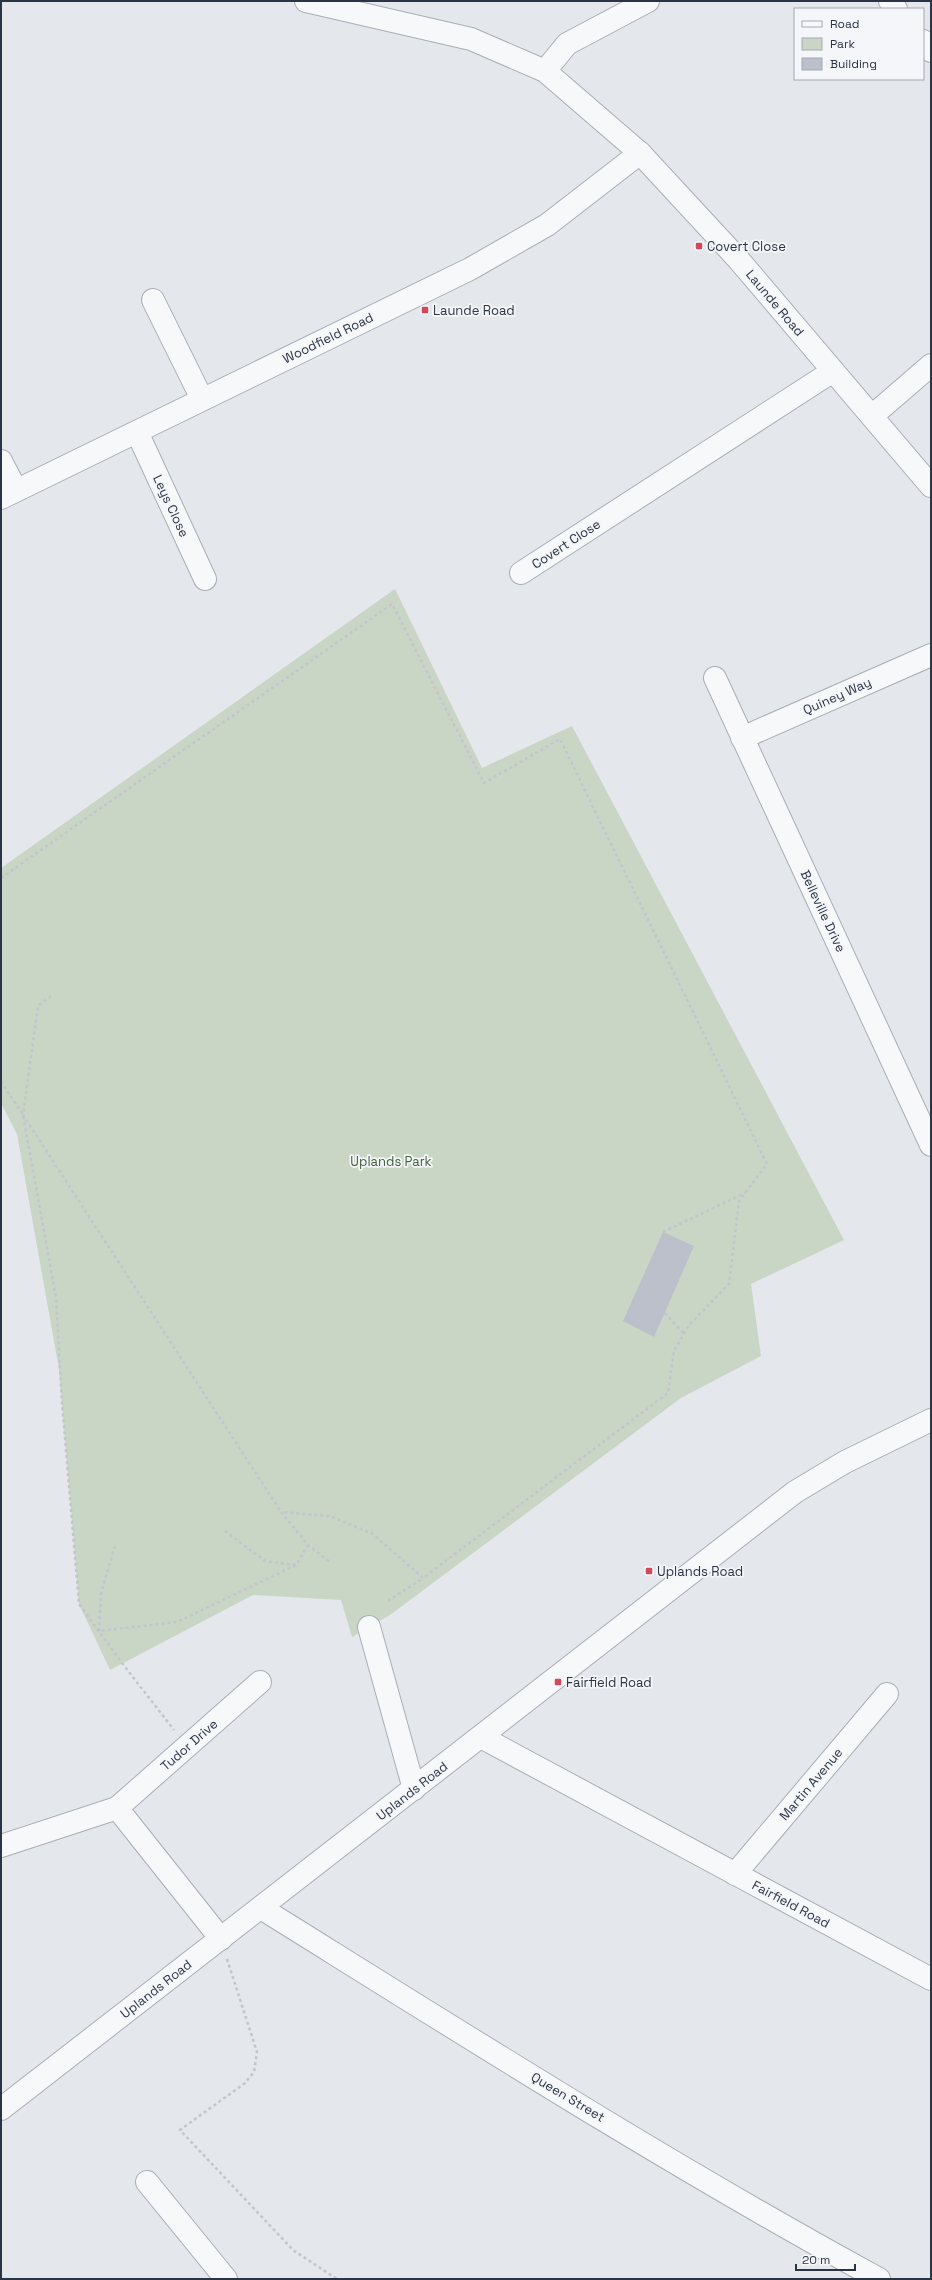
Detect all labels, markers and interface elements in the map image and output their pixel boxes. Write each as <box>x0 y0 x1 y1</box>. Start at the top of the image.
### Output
legend <box>794 8 924 80</box>
text: Road <box>830 16 859 32</box>
text: Park <box>830 36 855 52</box>
text: Building <box>830 56 877 72</box>
place label: Covert Close <box>707 238 786 255</box>
marker: Covert Close <box>694 241 704 251</box>
street label: Launde Road <box>742 266 808 340</box>
place label: Launde Road <box>433 302 515 319</box>
marker: Launde Road <box>420 305 430 315</box>
street label: Woodfield Road <box>280 309 376 367</box>
street label: Leys Close <box>149 472 193 540</box>
street label: Covert Close <box>528 515 604 573</box>
street label: Quiney Way <box>800 673 874 719</box>
street label: Belleville Drive <box>797 867 849 955</box>
park label: Uplands Park <box>350 1153 432 1170</box>
place label: Uplands Road <box>657 1563 743 1580</box>
marker: Uplands Road <box>644 1566 654 1576</box>
place label: Fairfield Road <box>566 1674 652 1691</box>
marker: Fairfield Road <box>553 1677 563 1687</box>
street label: Tudor Drive <box>157 1715 221 1775</box>
street label: Martin Avenue <box>776 1744 846 1824</box>
street label: Uplands Road <box>373 1758 451 1824</box>
street label: Fairfield Road <box>749 1876 833 1932</box>
street label: Uplands Road <box>117 1956 195 2022</box>
street label: Queen Street <box>528 2068 608 2126</box>
scale bar <box>796 2246 855 2272</box>
text: 20 m <box>802 2252 830 2268</box>

